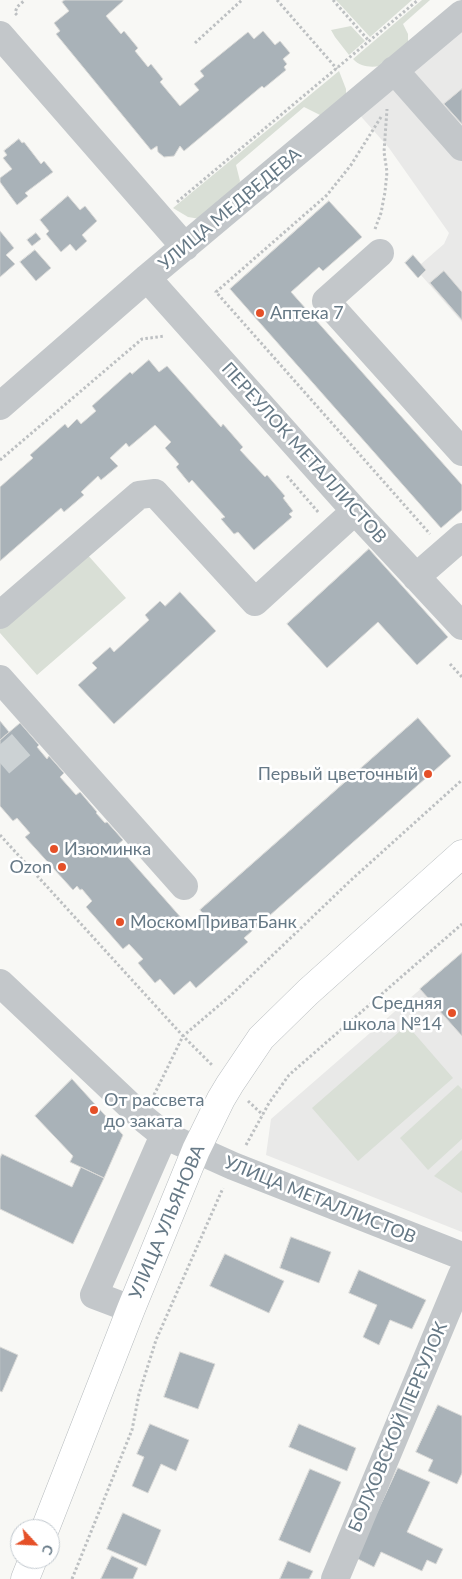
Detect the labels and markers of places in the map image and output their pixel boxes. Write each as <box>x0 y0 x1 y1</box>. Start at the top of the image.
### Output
place label: Аптека 7 <box>270 302 344 324</box>
marker: Аптека 7 <box>254 307 266 319</box>
place label: Первый цветочный <box>258 763 418 785</box>
marker: Первый цветочный <box>422 768 434 780</box>
place label: Изюминка <box>64 838 151 860</box>
marker: Изюминка <box>48 843 60 855</box>
place label: Ozon <box>10 856 52 878</box>
marker: Ozon <box>56 861 68 873</box>
place label: МоскомПриватБанк <box>130 911 297 933</box>
marker: МоскомПриватБанк <box>114 916 126 928</box>
place label: Средняя школа №14 <box>343 992 442 1034</box>
marker: Средняя школа №14 <box>446 1007 458 1019</box>
place label: От рассвета до заката <box>104 1089 204 1132</box>
marker: От рассвета до заката <box>88 1104 100 1116</box>

